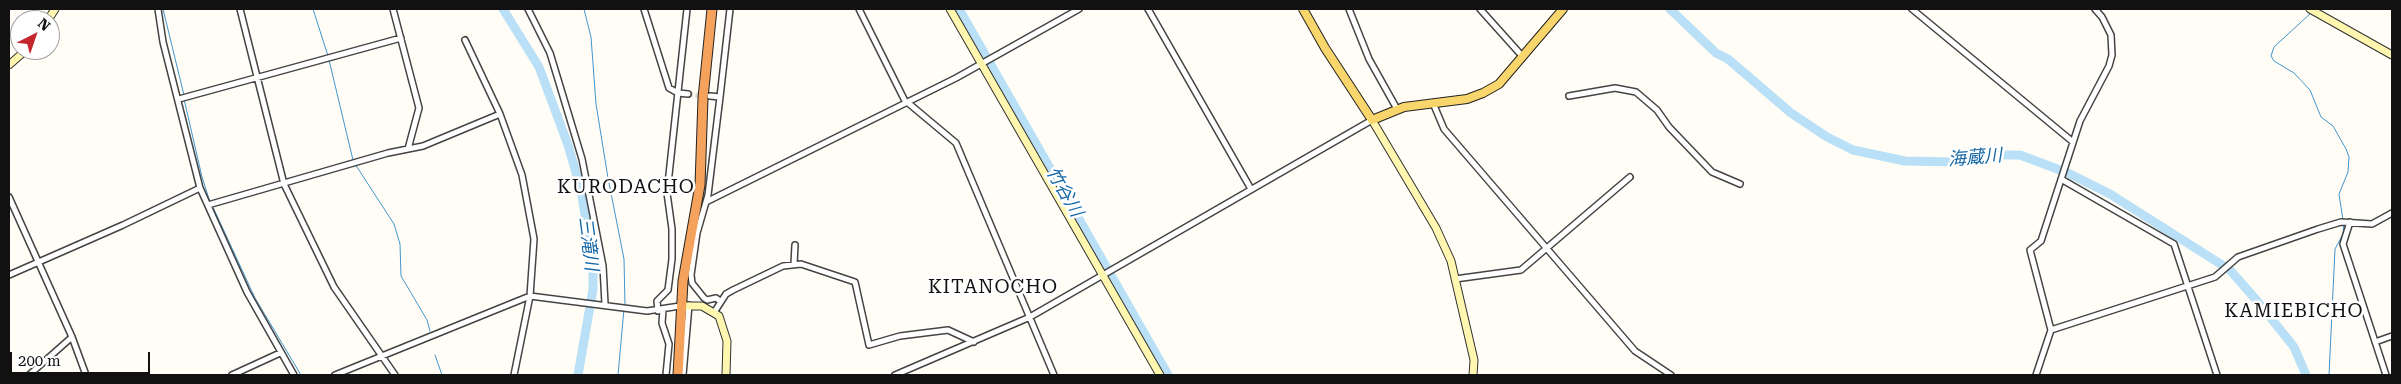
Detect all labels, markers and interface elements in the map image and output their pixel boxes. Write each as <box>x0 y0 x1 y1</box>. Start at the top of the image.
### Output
north arrow <box>10 10 60 60</box>
text: N <box>35 15 54 34</box>
water label: 海蔵川 <box>1947 145 2003 171</box>
water label: 竹谷川 <box>1041 163 1087 221</box>
district label: KURODACHO <box>556 176 696 198</box>
water label: 三滝川 <box>574 216 602 272</box>
district label: KITANOCHO <box>927 276 1059 298</box>
district label: KAMIEBICHO <box>2223 300 2365 322</box>
scale bar <box>12 342 152 374</box>
text: 200 m <box>18 352 61 370</box>

